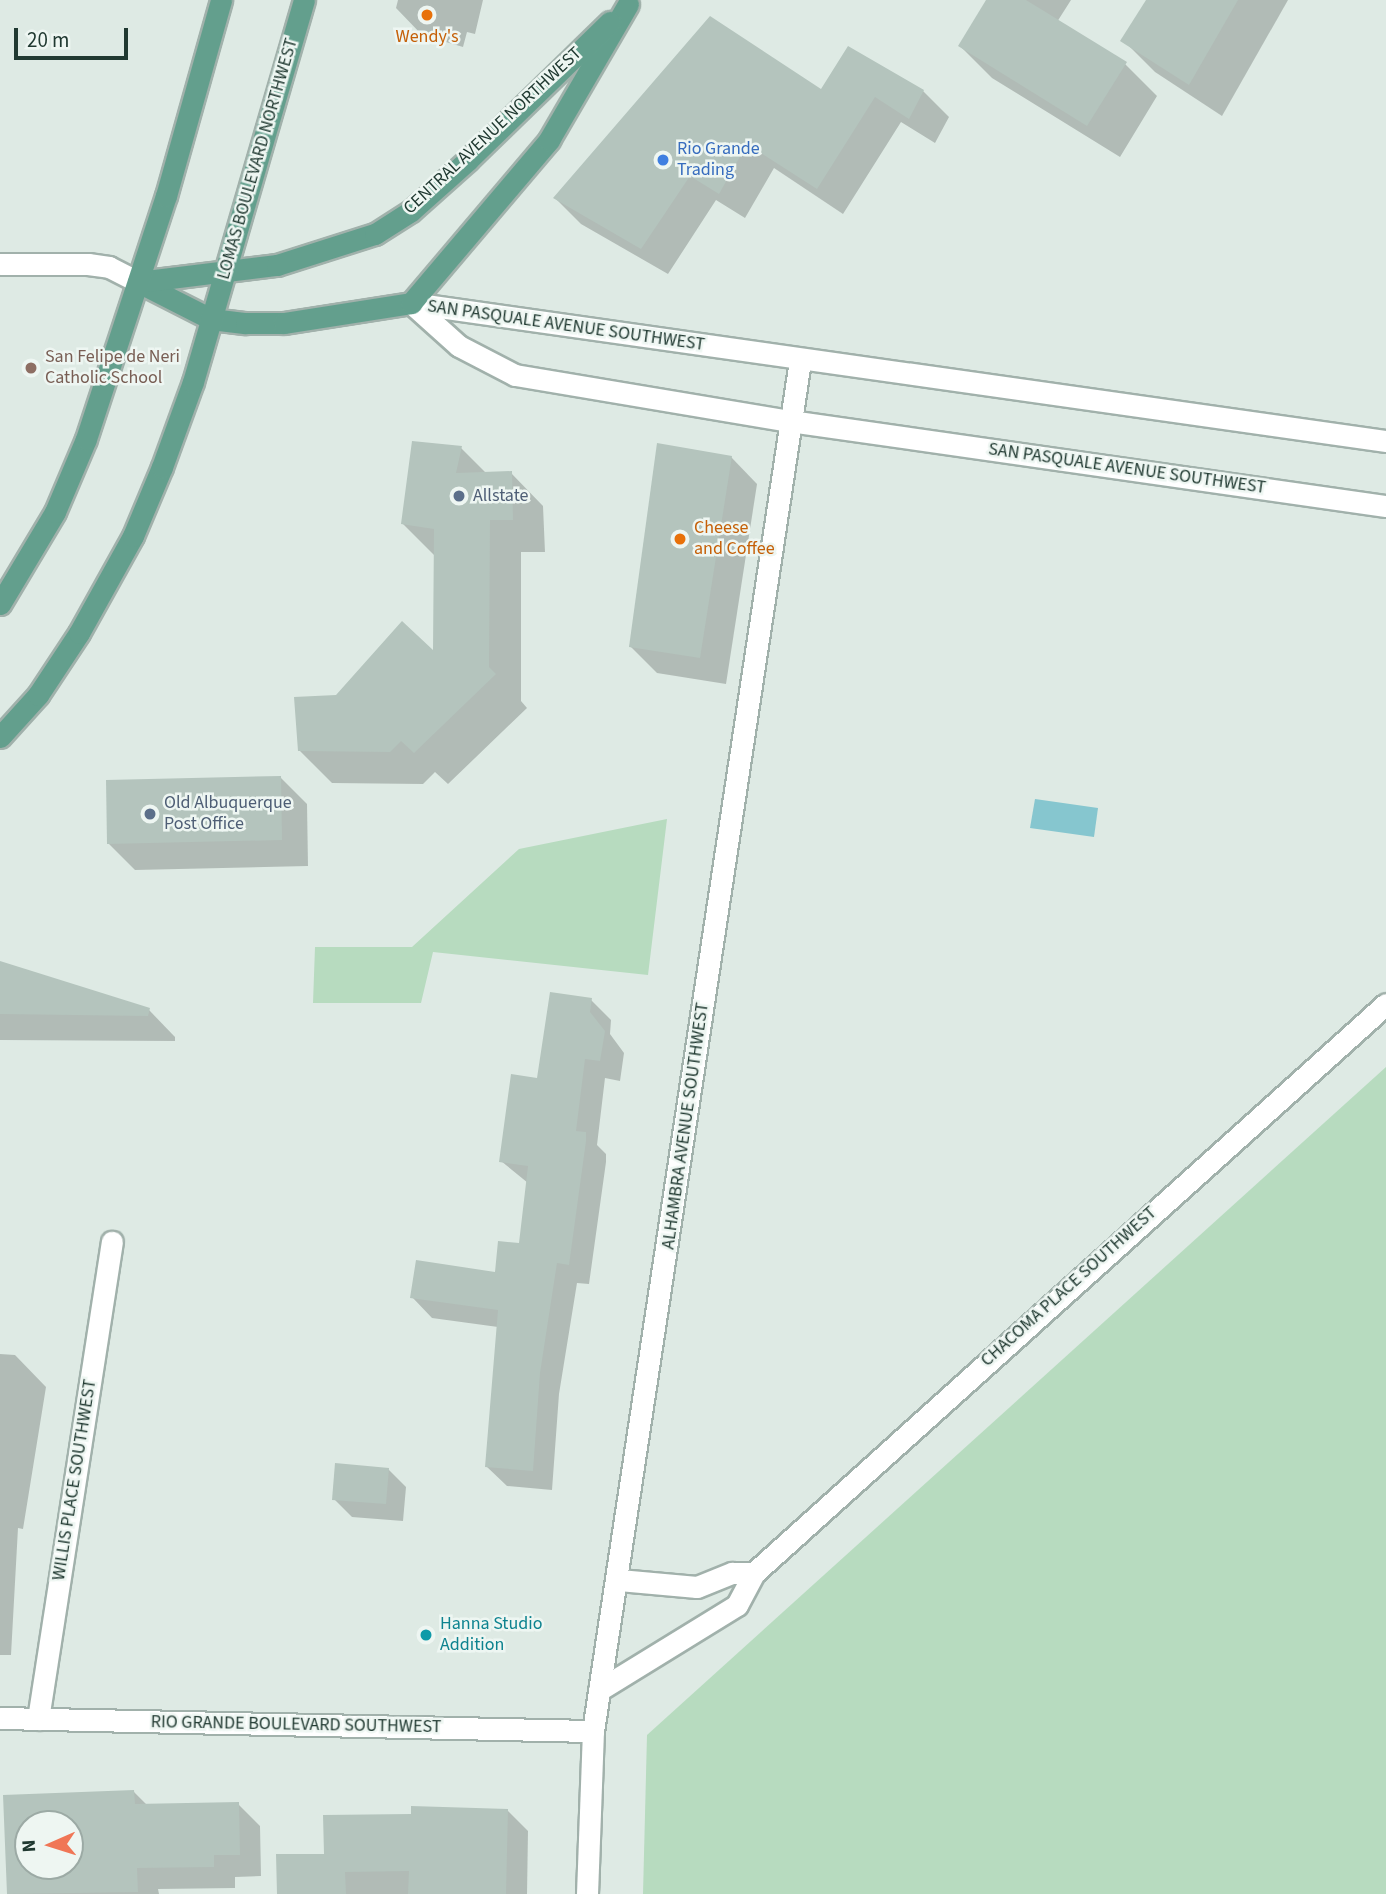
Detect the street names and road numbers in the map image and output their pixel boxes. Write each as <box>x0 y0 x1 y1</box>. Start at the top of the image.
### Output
street label: LOMAS BOULEVARD NORTHWEST <box>213 36 303 282</box>
street label: CENTRAL AVENUE NORTHWEST <box>400 43 586 219</box>
street label: SAN PASQUALE AVENUE SOUTHWEST <box>426 296 706 356</box>
street label: SAN PASQUALE AVENUE SOUTHWEST <box>987 439 1267 499</box>
street label: ALHAMBRA AVENUE SOUTHWEST <box>658 1001 714 1251</box>
street label: CHACOMA PLACE SOUTHWEST <box>977 1202 1161 1372</box>
street label: WILLIS PLACE SOUTHWEST <box>48 1378 102 1582</box>
street label: RIO GRANDE BOULEVARD SOUTHWEST <box>151 1712 441 1738</box>

